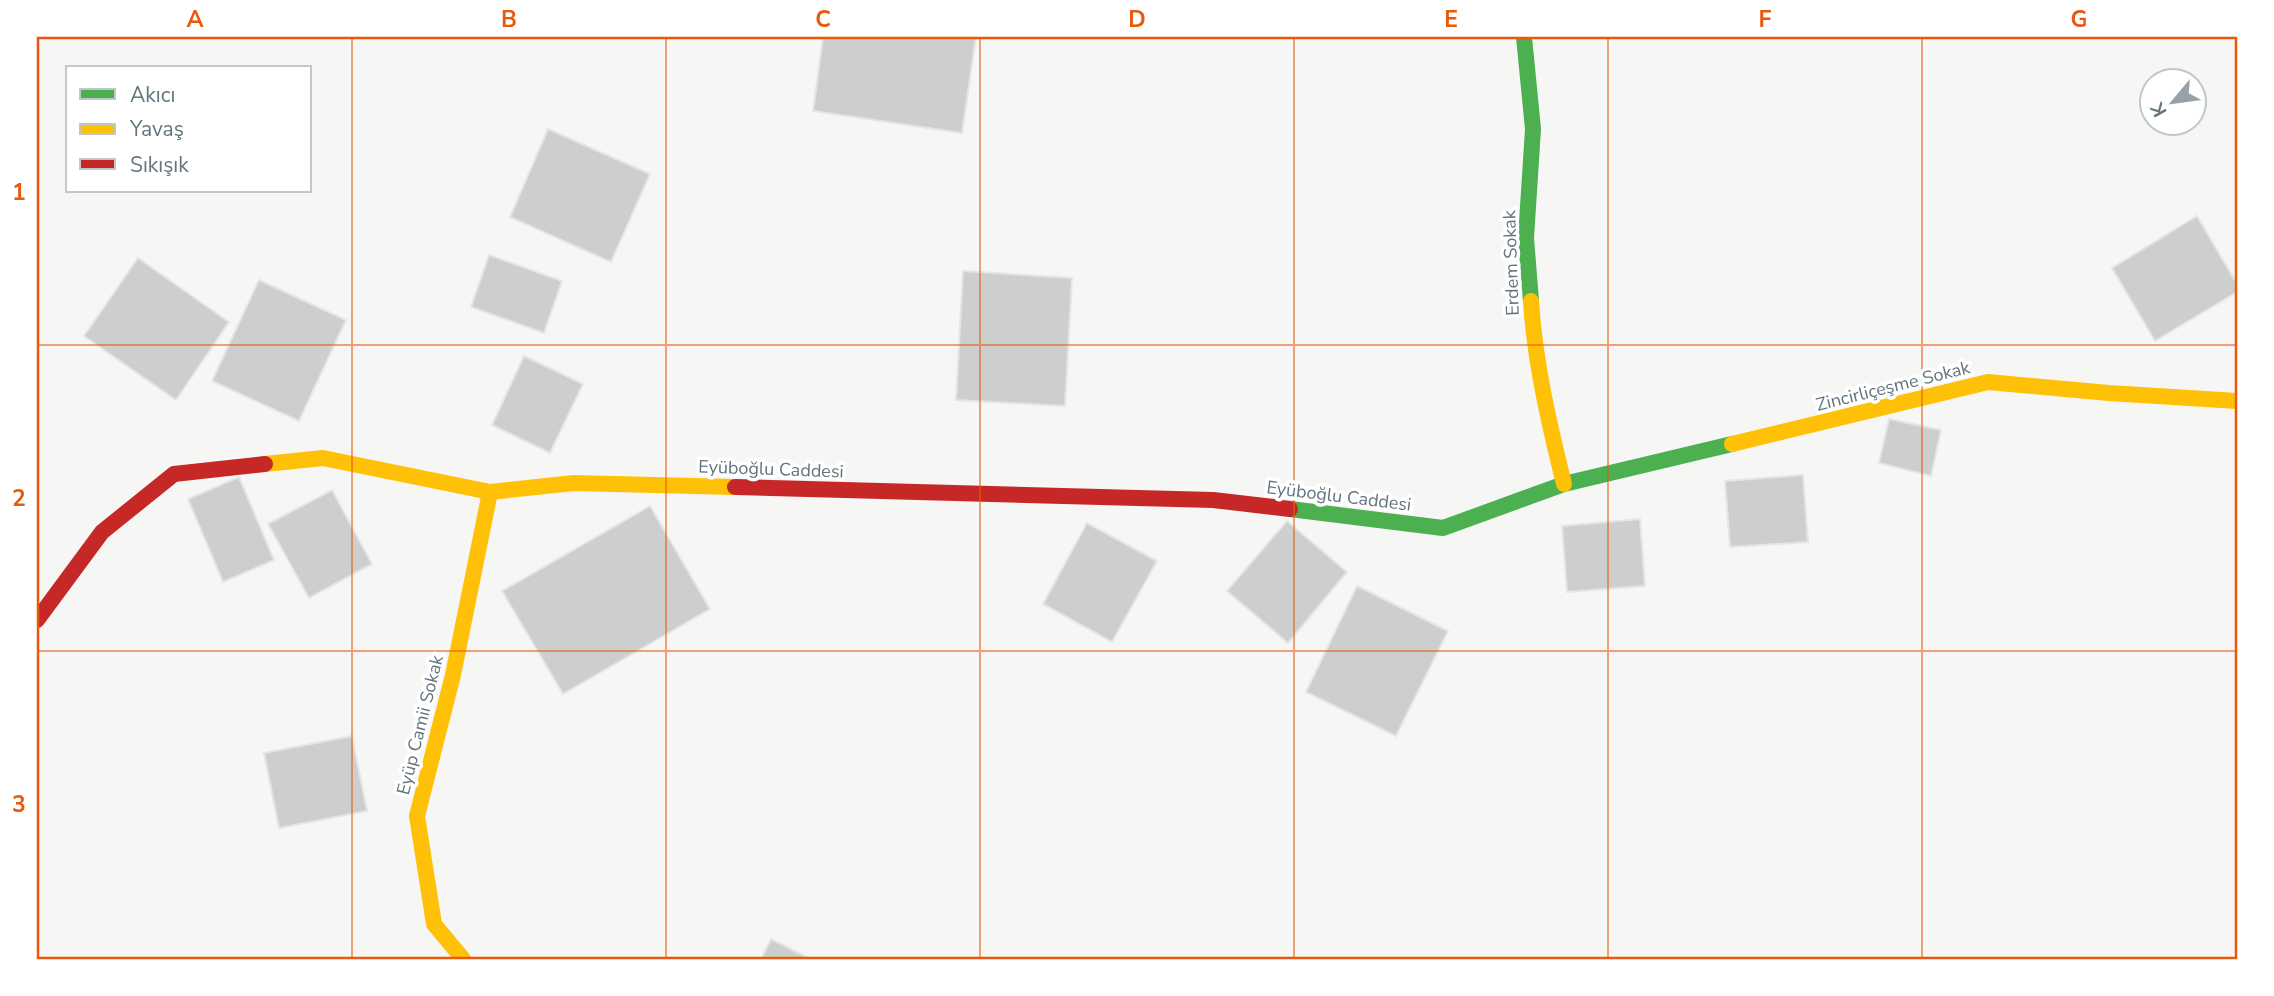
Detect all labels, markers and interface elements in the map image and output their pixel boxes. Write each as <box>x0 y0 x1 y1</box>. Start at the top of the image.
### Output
text: A <box>186 4 204 35</box>
text: B <box>501 4 517 35</box>
text: C <box>815 4 831 35</box>
text: D <box>1128 4 1146 35</box>
text: E <box>1444 4 1458 35</box>
text: F <box>1759 4 1772 35</box>
text: G <box>2071 4 2087 35</box>
legend <box>66 66 312 192</box>
north arrow <box>2138 66 2208 136</box>
text: Akıcı <box>130 81 175 109</box>
text: K <box>2144 97 2173 122</box>
text: Yavaş <box>129 115 184 143</box>
text: Sıkışık <box>130 151 189 179</box>
text: 1 <box>12 177 26 208</box>
street label: Erdem Sokak <box>1497 209 1525 316</box>
street label: Zincirliçeşme Sokak <box>1813 355 1974 417</box>
street label: Eyüboğlu Caddesi <box>698 454 844 484</box>
street label: Eyüboğlu Caddesi <box>1265 475 1413 517</box>
text: 2 <box>12 483 26 514</box>
street label: Eyüp Camii Sokak <box>391 652 449 797</box>
text: 3 <box>12 789 26 820</box>

